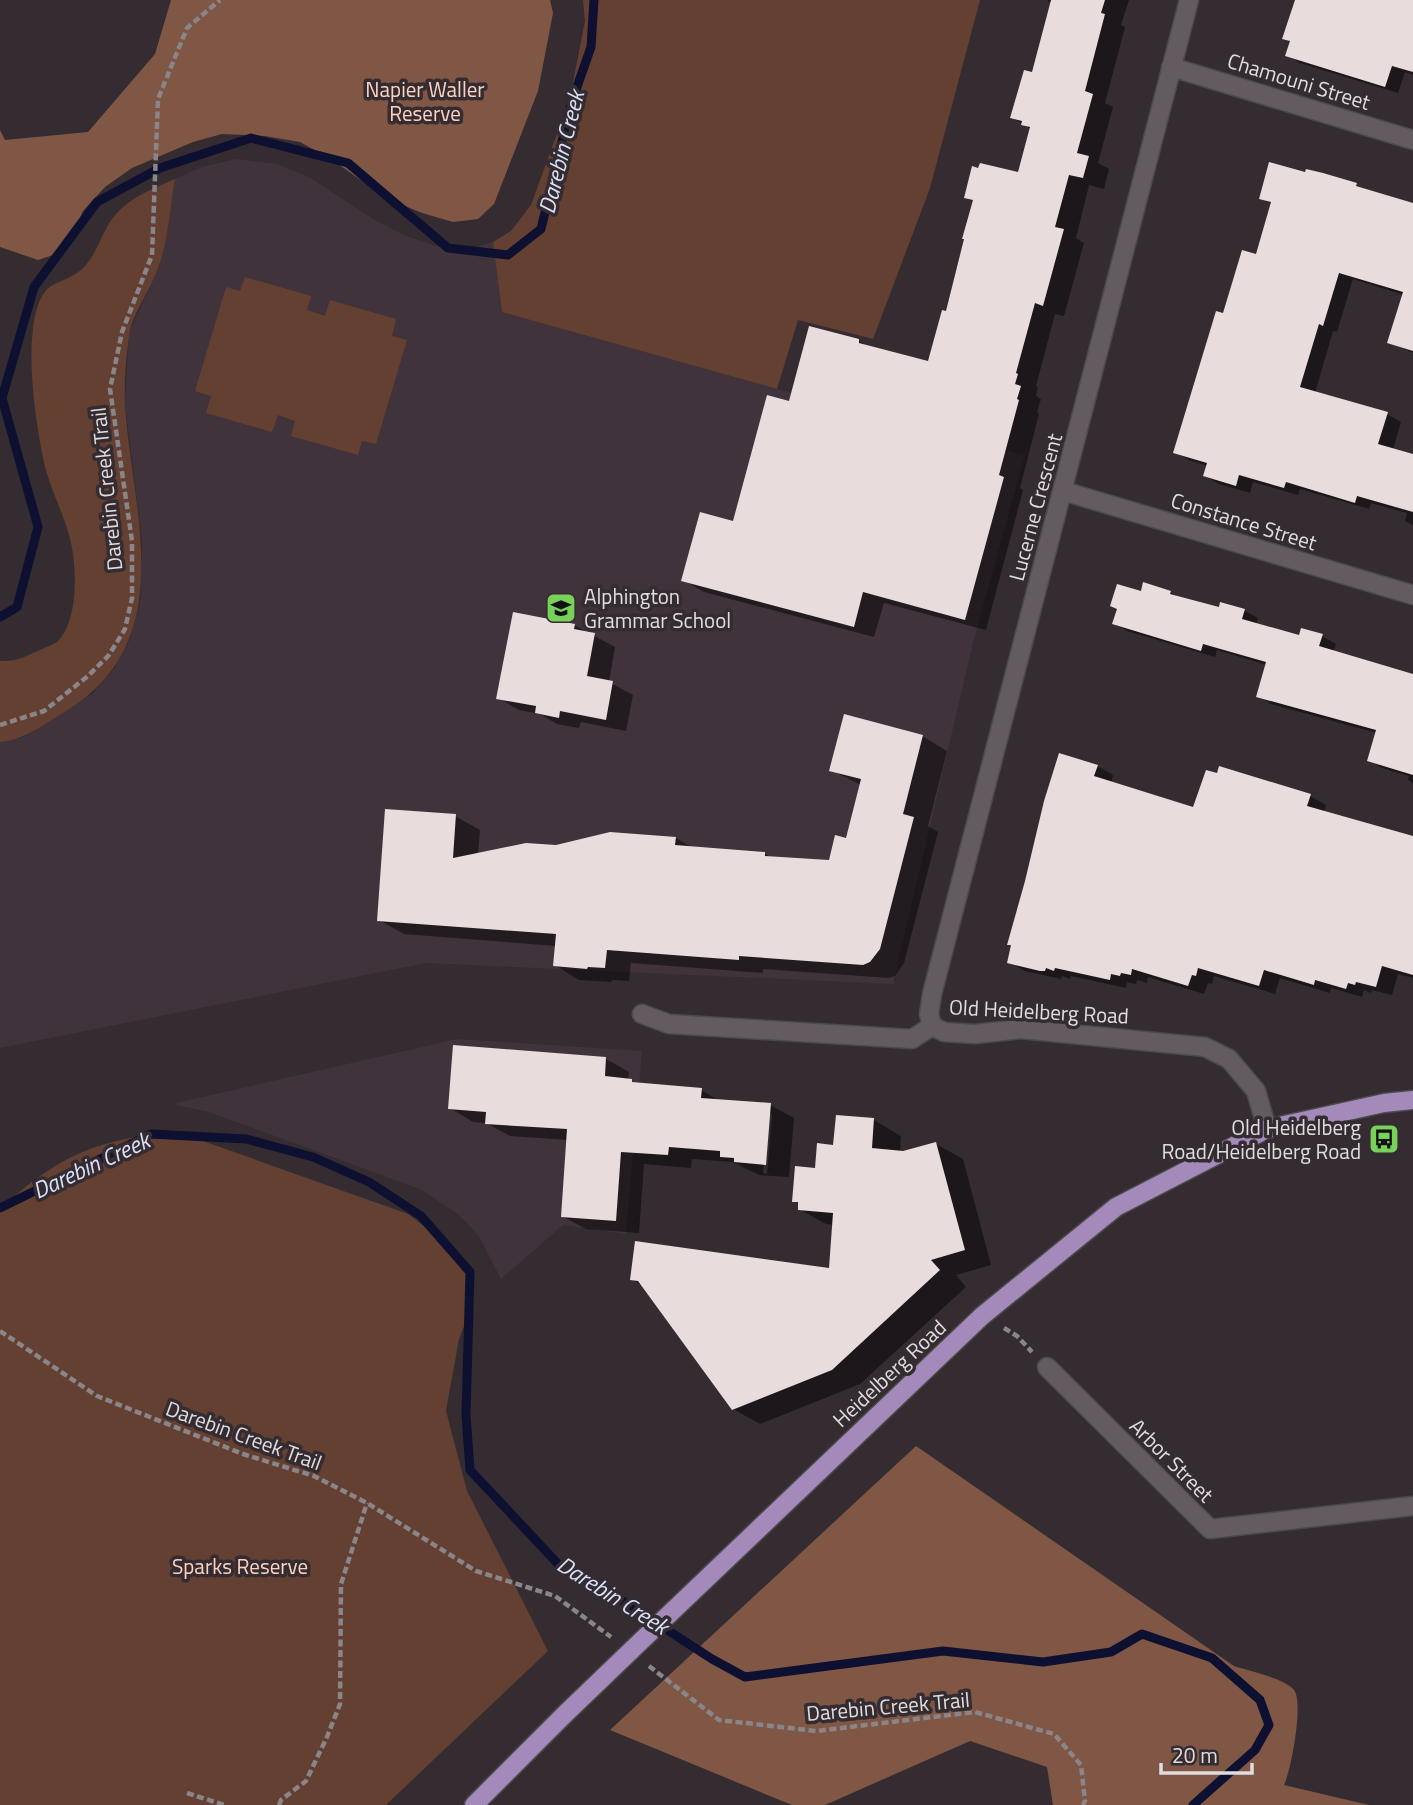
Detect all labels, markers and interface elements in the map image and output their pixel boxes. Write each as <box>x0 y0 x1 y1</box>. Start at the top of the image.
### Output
street label: Chamouni Street <box>1224 44 1375 118</box>
park label: Napier Waller Reserve <box>365 73 485 129</box>
water label: Darebin Creek <box>529 84 594 217</box>
street label: Darebin Creek Trail <box>82 406 130 572</box>
street label: Lucerne Crescent <box>1000 429 1070 584</box>
street label: Constance Street <box>1167 484 1321 559</box>
place label: Alphington Grammar School <box>584 580 731 636</box>
school or university icon: Alphington Grammar School <box>544 591 578 625</box>
street label: Old Heidelberg Road <box>948 990 1130 1032</box>
place label: Old Heidelberg Road/Heidelberg Road <box>1161 1111 1361 1167</box>
water label: Darebin Creek <box>27 1121 158 1207</box>
bus stop icon: Old Heidelberg Road/Heidelberg Road <box>1367 1122 1401 1156</box>
street label: Heidelberg Road <box>825 1312 953 1434</box>
street label: Darebin Creek Trail <box>161 1392 327 1478</box>
street label: Arbor Street <box>1123 1411 1222 1510</box>
water label: Darebin Creek <box>550 1547 678 1645</box>
park label: Sparks Reserve <box>172 1550 308 1582</box>
street label: Darebin Creek Trail <box>805 1683 971 1729</box>
scale bar <box>1161 1731 1252 1775</box>
text: 20 m <box>1172 1739 1218 1771</box>

